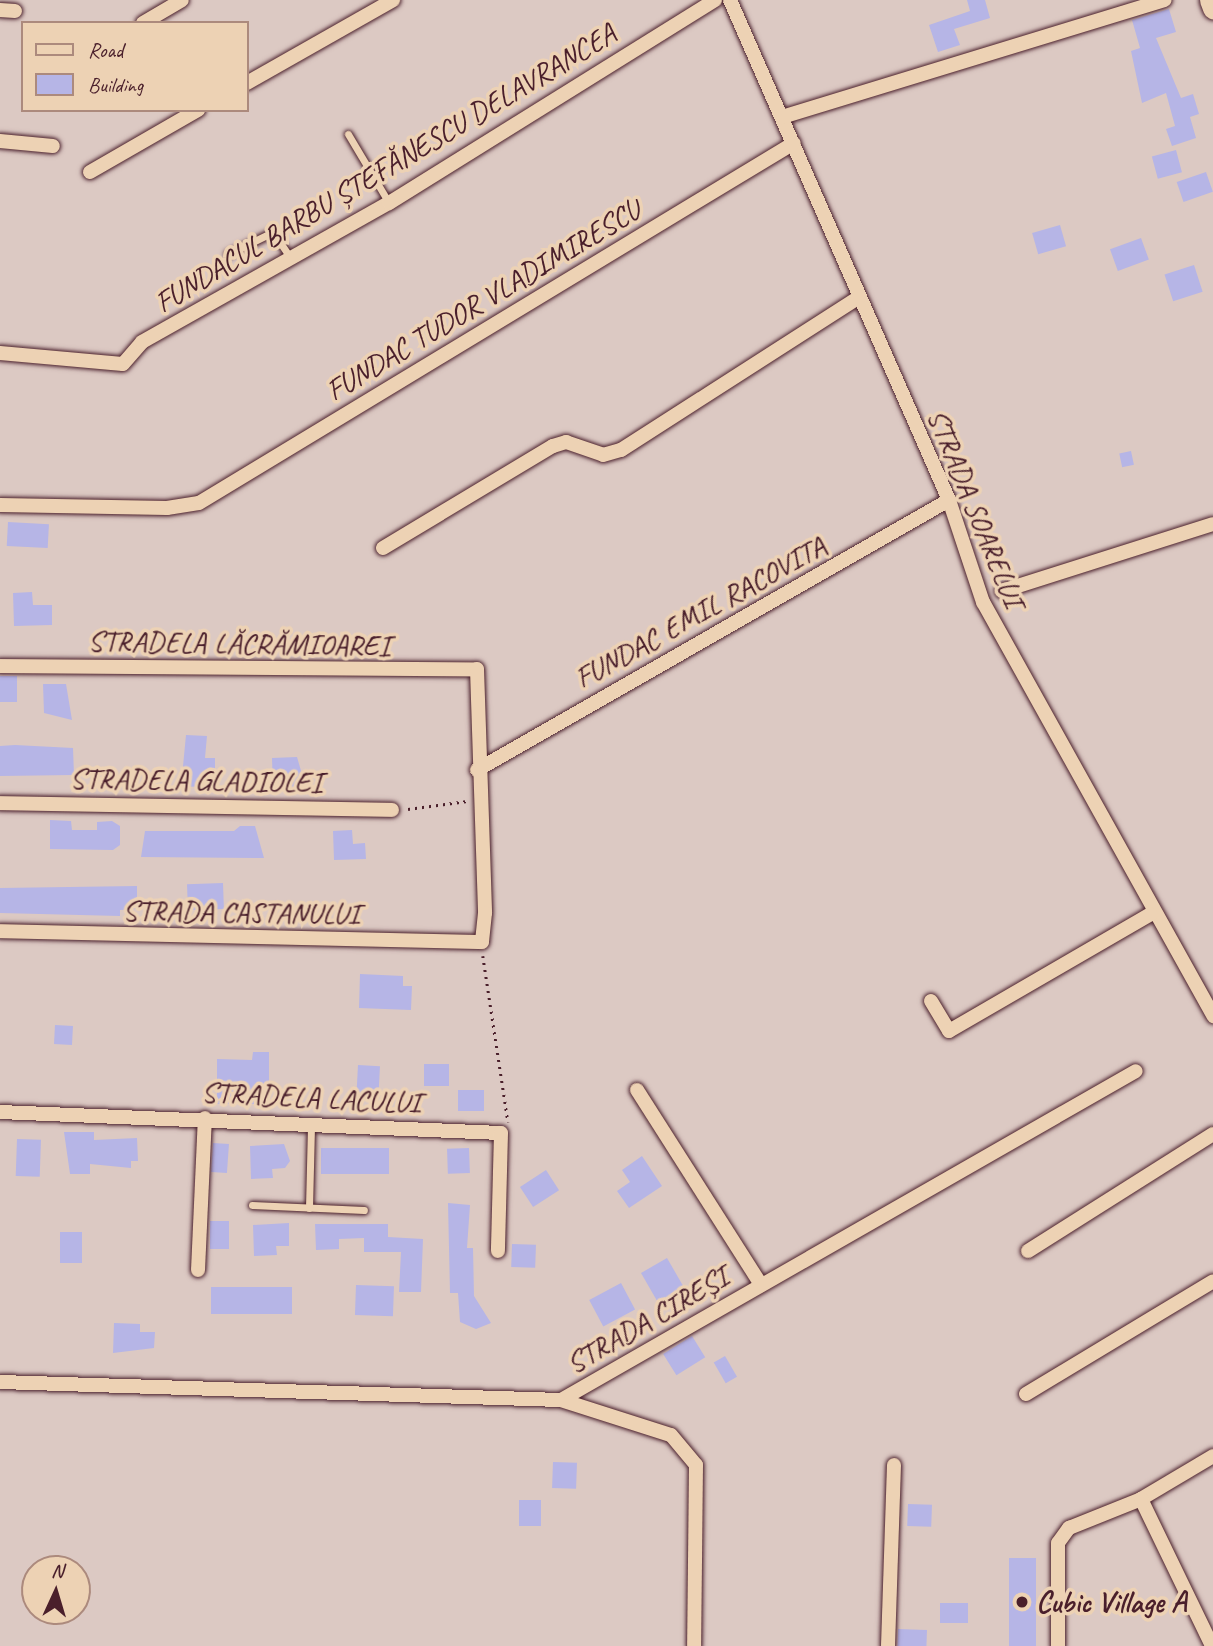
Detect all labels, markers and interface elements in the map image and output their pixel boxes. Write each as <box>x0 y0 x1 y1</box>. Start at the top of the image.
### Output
street label: FUNDACUL BARBU ȘTEFĂNESCU DELAVRANCEA <box>148 16 622 320</box>
legend <box>21 21 248 112</box>
text: Road <box>88 37 123 63</box>
text: Building <box>88 72 143 98</box>
street label: FUNDAC TUDOR VLADIMIRESCU <box>320 192 646 408</box>
street label: STRADA SOARELUI <box>920 403 1032 613</box>
street label: FUNDAC EMIL RACOVITA <box>569 529 831 695</box>
street label: STRADELA LĂCRĂMIOAREI <box>87 622 391 664</box>
street label: STRADELA GLADIOLEI <box>70 760 322 800</box>
street label: STRADA CASTANULUI <box>121 892 361 932</box>
street label: STRADELA LACULUI <box>201 1073 421 1121</box>
street label: STRADA CIREȘI <box>559 1259 735 1381</box>
north arrow <box>21 1555 91 1625</box>
text: N <box>51 1559 64 1583</box>
place label: Cubic Village A <box>1036 1584 1185 1620</box>
marker: Cubic Village A <box>1014 1594 1030 1610</box>

